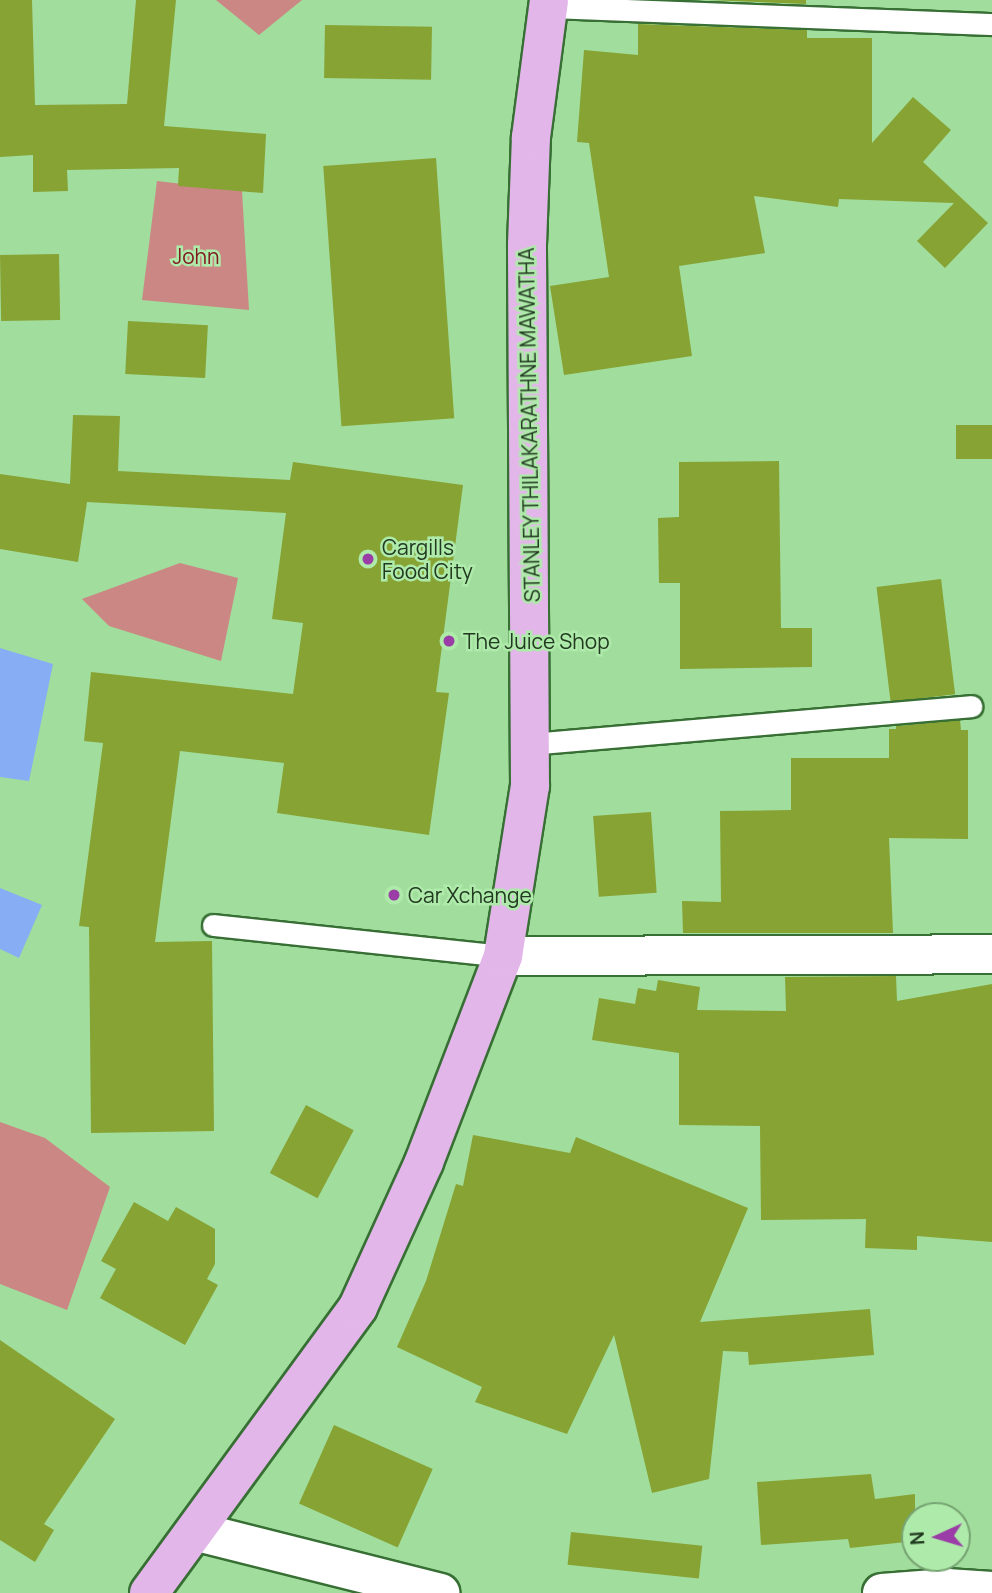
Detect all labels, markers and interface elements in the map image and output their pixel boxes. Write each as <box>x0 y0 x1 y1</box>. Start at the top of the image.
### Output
park label: John <box>172 243 220 269</box>
street label: STANLEY THILAKARATHNE MAWATHA <box>513 247 545 603</box>
place label: Cargills Food City <box>382 534 473 584</box>
marker: Cargills Food City <box>360 551 376 567</box>
place label: The Juice Shop <box>463 628 610 654</box>
marker: The Juice Shop <box>441 633 457 649</box>
place label: Car Xchange <box>408 882 532 908</box>
marker: Car Xchange <box>386 887 402 903</box>
north arrow <box>901 1502 971 1572</box>
text: N <box>904 1531 930 1546</box>

